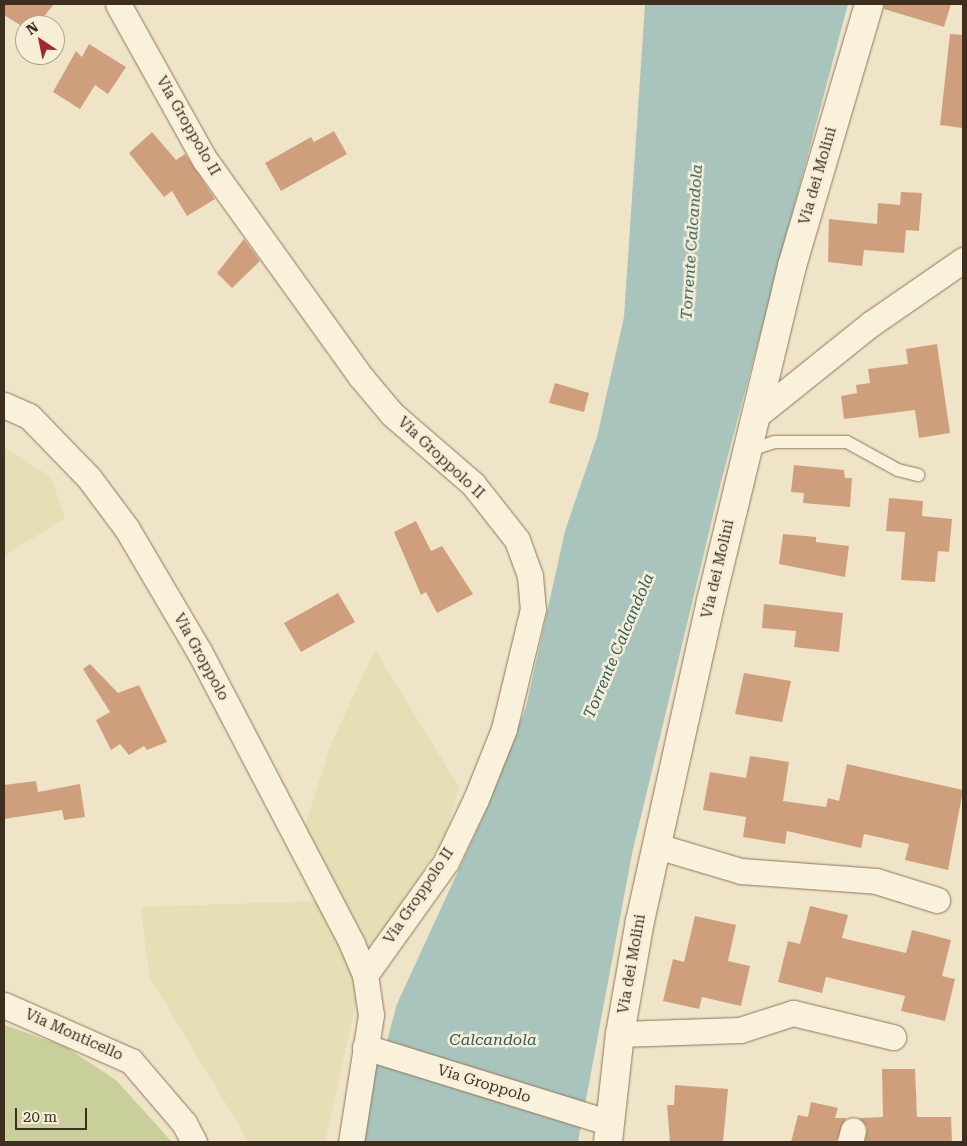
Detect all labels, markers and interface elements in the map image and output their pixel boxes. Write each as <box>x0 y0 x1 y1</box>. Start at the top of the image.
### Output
north arrow <box>15 15 65 65</box>
text: N <box>23 19 41 38</box>
street label: Via Groppolo II <box>152 73 224 179</box>
street label: Via dei Molini <box>795 125 841 227</box>
water label: Torrente Calcandola <box>677 164 707 320</box>
street label: Via Groppolo II <box>394 413 488 503</box>
street label: Via dei Molini <box>698 518 738 620</box>
water label: Torrente Calcandola <box>580 570 658 722</box>
street label: Via Groppolo <box>170 610 232 704</box>
street label: Via Groppolo II <box>380 845 458 947</box>
street label: Via dei Molini <box>614 913 650 1015</box>
street label: Via Monticello <box>22 1005 126 1065</box>
water label: Calcandola <box>449 1030 537 1050</box>
street label: Via Groppolo <box>435 1061 533 1107</box>
scale bar <box>18 1098 90 1130</box>
text: 20 m <box>23 1108 57 1126</box>

